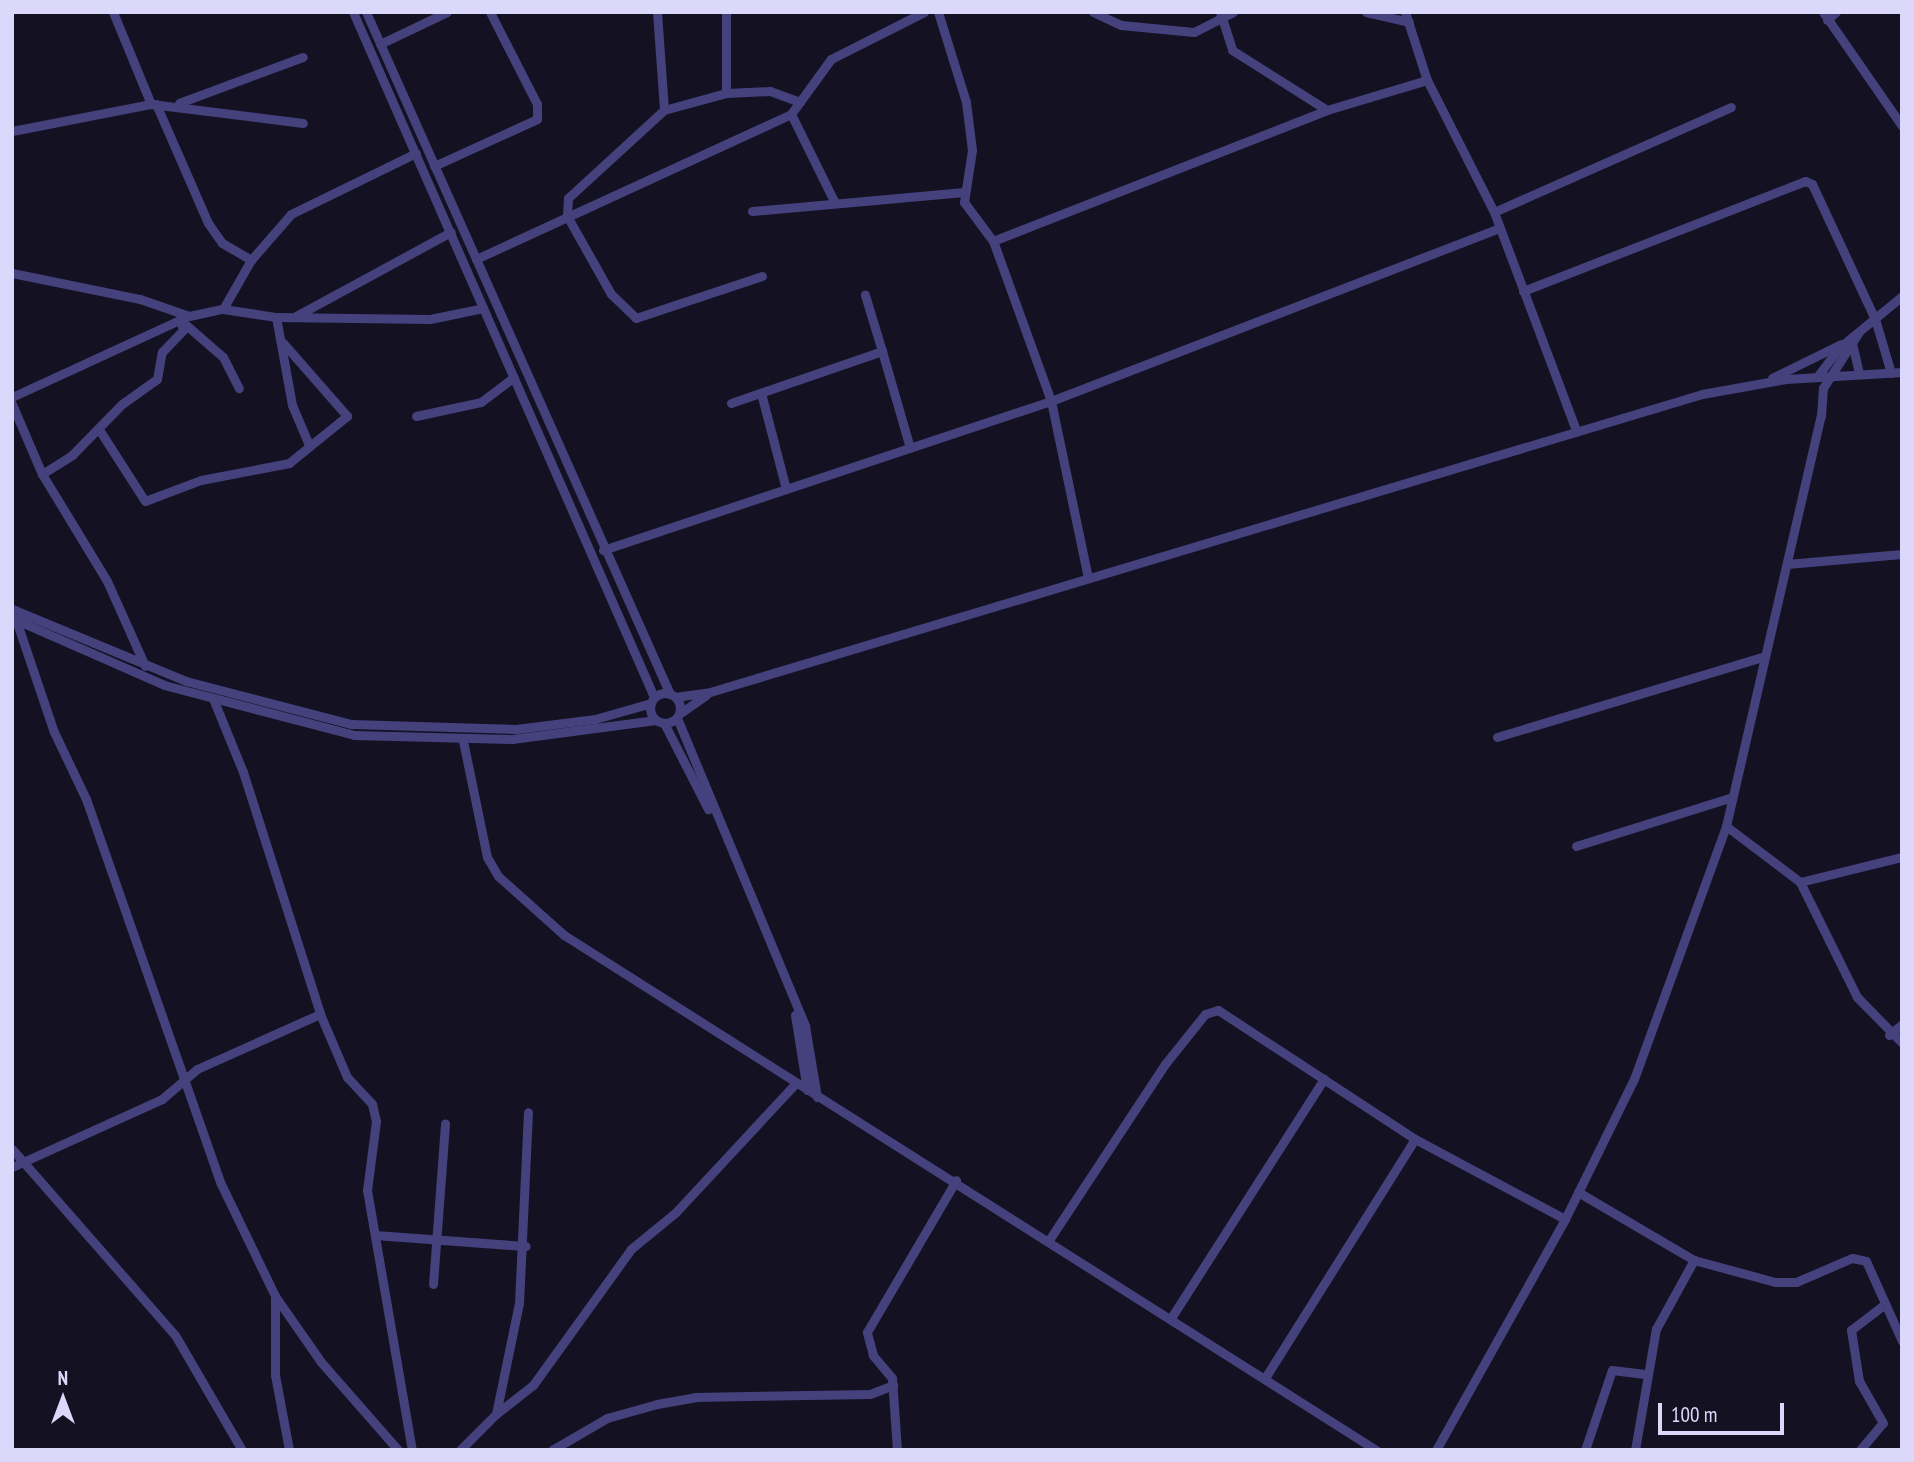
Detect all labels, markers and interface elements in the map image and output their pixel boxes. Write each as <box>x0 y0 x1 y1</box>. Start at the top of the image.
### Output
north arrow <box>28 1364 98 1434</box>
text: N <box>58 1366 68 1390</box>
scale bar <box>1662 1388 1788 1432</box>
text: 100 m <box>1671 1401 1717 1428</box>

